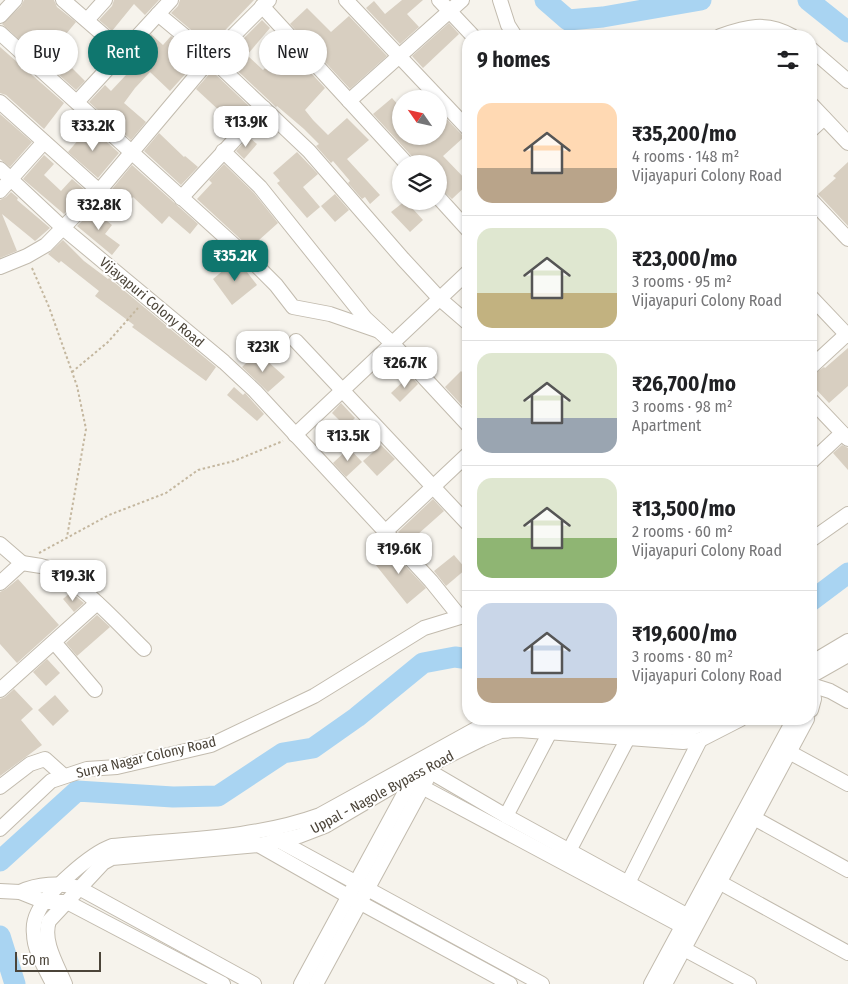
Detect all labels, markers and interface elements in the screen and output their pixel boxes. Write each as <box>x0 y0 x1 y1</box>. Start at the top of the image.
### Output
chip: Buy <box>15 30 78 75</box>
chip: Rent <box>88 30 158 75</box>
chip: Filters <box>168 30 249 75</box>
chip: New <box>259 30 327 75</box>
icon: filters <box>774 46 802 74</box>
text: 9 homes <box>477 47 550 73</box>
north arrow <box>392 90 448 145</box>
map controls <box>392 90 447 210</box>
pin: ₹13.9K <box>205 106 287 148</box>
pin: ₹33.2K <box>52 110 134 152</box>
text: ₹13.9K <box>224 112 268 131</box>
text: ₹33.2K <box>71 116 115 135</box>
text: ₹35,200/mo <box>632 121 736 147</box>
icon: home <box>517 123 577 183</box>
text: 4 rooms · 148 m² <box>632 147 739 166</box>
button: layers <box>392 155 447 210</box>
text: Vijayapuri Colony Road <box>632 166 782 185</box>
pin: ₹32.8K <box>58 188 140 231</box>
text: ₹32.8K <box>77 195 121 214</box>
pin: ₹35.2K <box>194 240 276 282</box>
text: ₹35.2K <box>213 246 257 265</box>
text: ₹23,000/mo <box>632 246 737 272</box>
icon: home <box>517 248 577 308</box>
street label: Vijayapuri Colony Road <box>96 254 207 351</box>
text: 3 rooms · 95 m² <box>632 272 732 291</box>
text: Vijayapuri Colony Road <box>632 291 782 310</box>
pin: ₹23K <box>233 330 293 373</box>
text: ₹23K <box>247 337 279 356</box>
pin: ₹26.7K <box>364 346 446 389</box>
text: ₹26.7K <box>383 353 427 372</box>
text: ₹26,700/mo <box>632 371 736 397</box>
icon: home <box>517 373 577 433</box>
text: 3 rooms · 98 m² <box>632 397 733 416</box>
text: Apartment <box>632 416 701 435</box>
pin: ₹13.5K <box>307 420 389 462</box>
text: ₹13.5K <box>326 426 370 445</box>
text: ₹13,500/mo <box>632 496 736 522</box>
icon: home <box>517 498 577 558</box>
text: 2 rooms · 60 m² <box>632 522 733 541</box>
pin: ₹19.6K <box>358 532 440 575</box>
text: ₹19.6K <box>377 539 421 558</box>
text: Vijayapuri Colony Road <box>632 541 782 560</box>
pin: ₹19.3K <box>32 560 114 602</box>
text: ₹19.3K <box>51 566 95 585</box>
text: ₹19,600/mo <box>632 621 737 647</box>
icon: home <box>517 623 577 683</box>
text: 3 rooms · 80 m² <box>632 647 733 666</box>
text: Vijayapuri Colony Road <box>632 666 782 685</box>
street label: Surya Nagar Colony Road <box>75 733 218 782</box>
street label: Uppal - Nagole Bypass Road <box>308 747 457 838</box>
scale bar <box>15 949 101 972</box>
text: 50 m <box>22 952 50 969</box>

